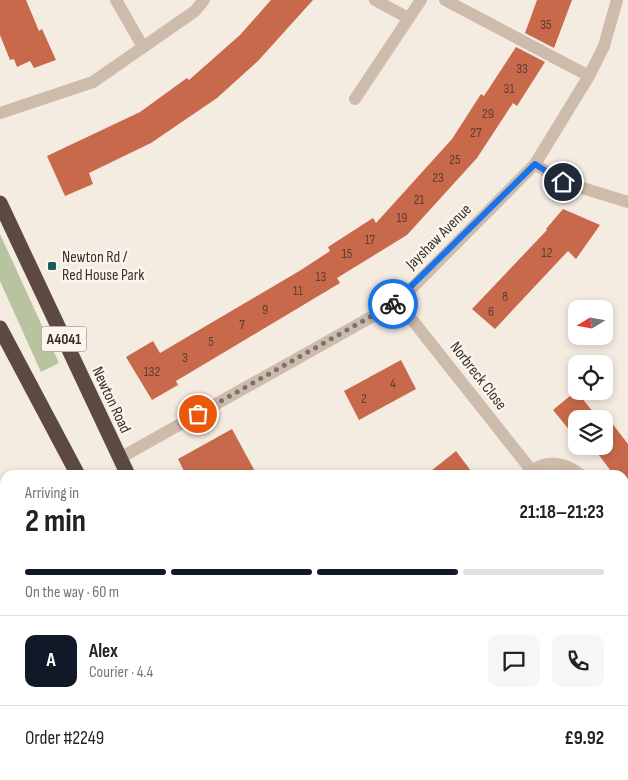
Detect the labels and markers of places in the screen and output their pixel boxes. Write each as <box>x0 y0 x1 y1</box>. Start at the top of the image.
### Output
pin <box>542 161 584 203</box>
place label: Newton Rd / Red House Park <box>62 248 144 285</box>
marker: Newton Rd / Red House Park <box>46 260 58 272</box>
pin <box>177 393 219 435</box>

